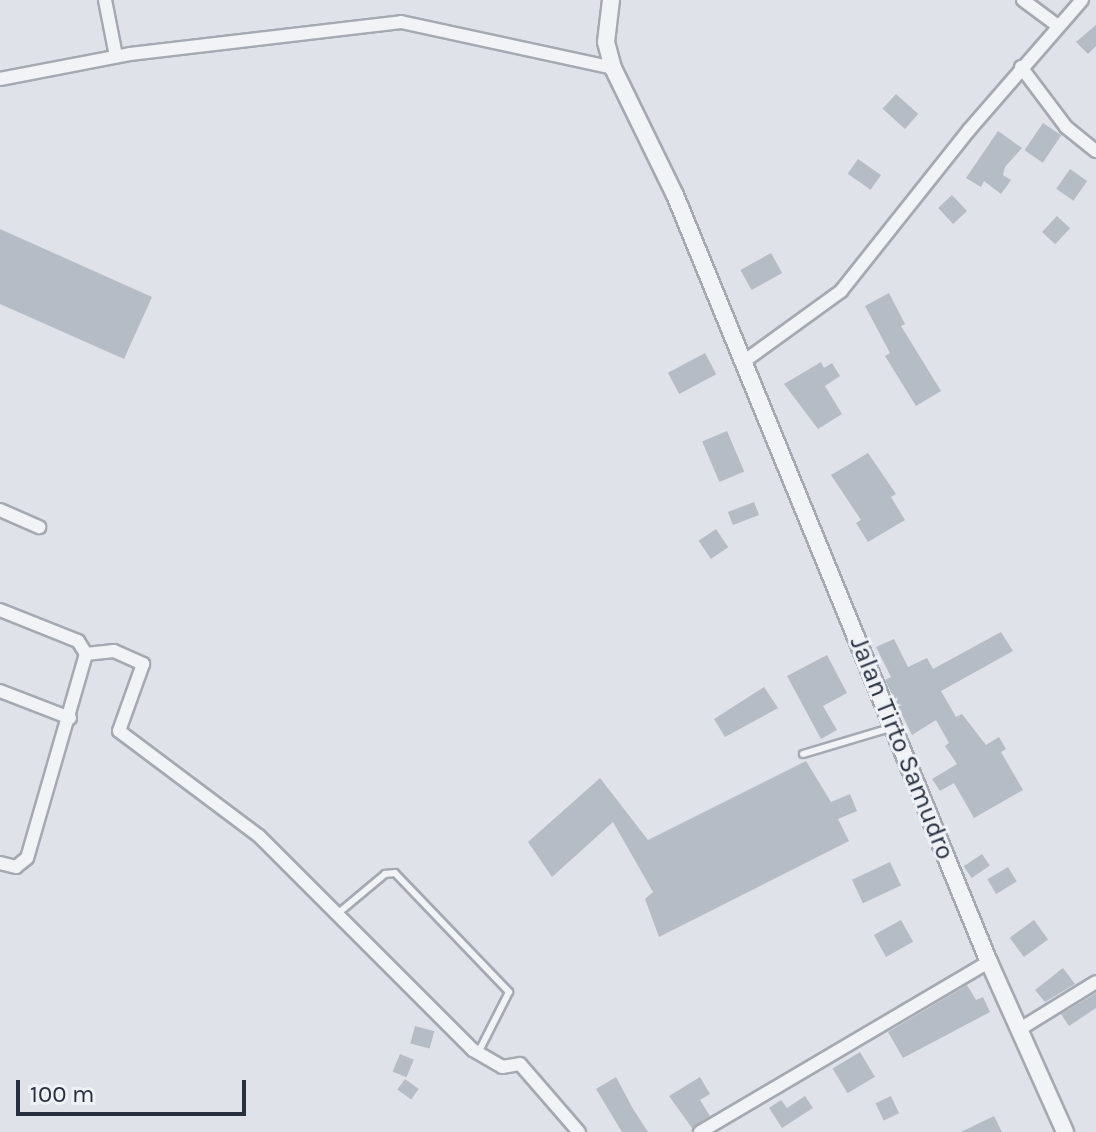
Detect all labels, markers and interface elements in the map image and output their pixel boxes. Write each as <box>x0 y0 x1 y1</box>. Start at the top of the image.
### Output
street label: Jalan Tirto Samudro <box>843 632 961 864</box>
scale bar <box>20 1064 250 1114</box>
text: 100 m <box>30 1080 95 1108</box>

